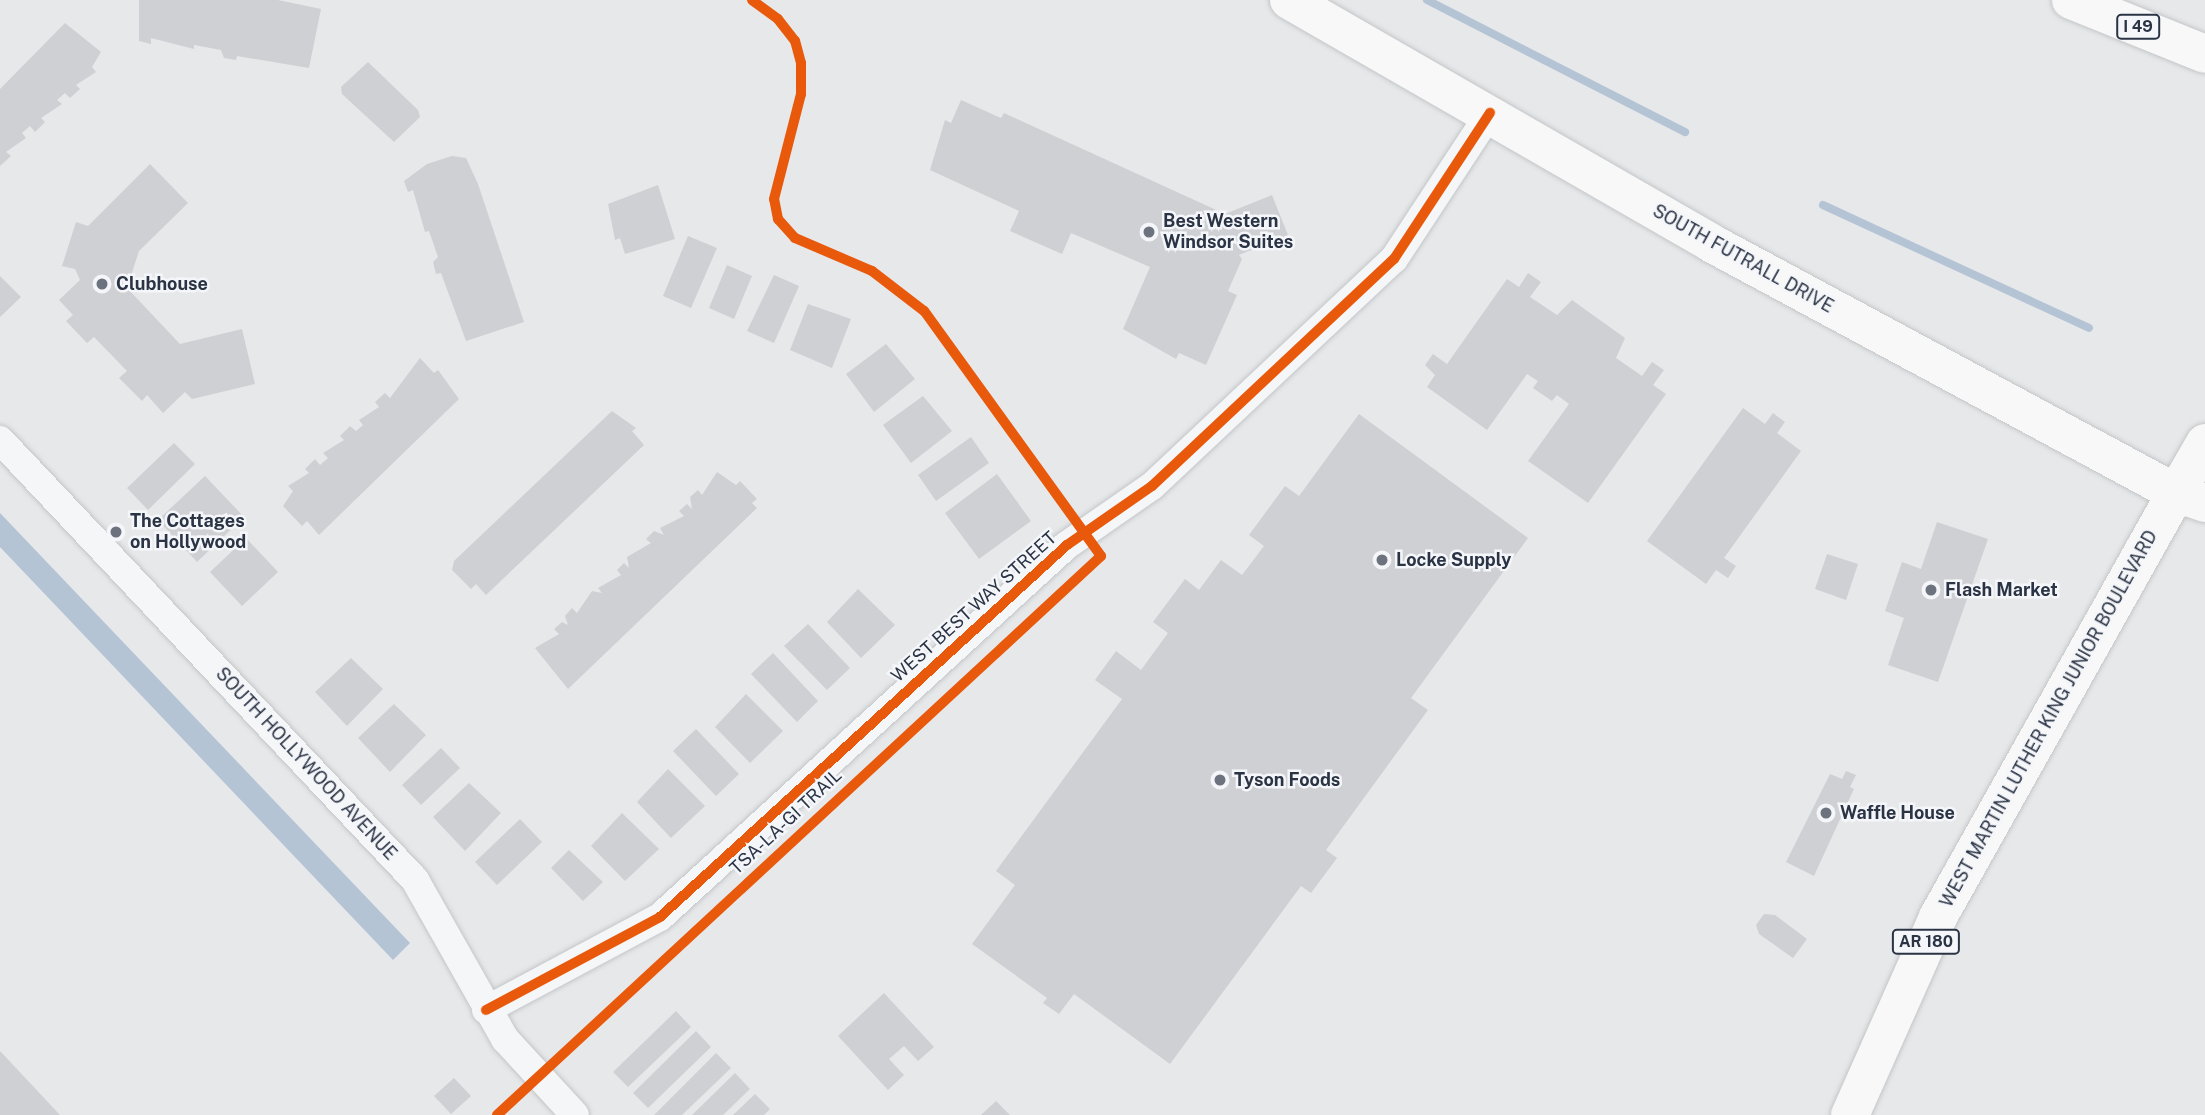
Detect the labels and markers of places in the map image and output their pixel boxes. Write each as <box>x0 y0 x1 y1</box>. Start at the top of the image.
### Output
place label: Best Western Windsor Suites <box>1163 211 1293 254</box>
marker: Best Western Windsor Suites <box>1141 224 1157 240</box>
place label: Clubhouse <box>116 273 208 295</box>
marker: Clubhouse <box>94 276 110 292</box>
place label: The Cottages on Hollywood <box>130 511 246 554</box>
marker: The Cottages on Hollywood <box>108 524 124 540</box>
place label: Locke Supply <box>1396 549 1511 571</box>
marker: Locke Supply <box>1374 552 1390 568</box>
place label: Flash Market <box>1945 579 2058 601</box>
marker: Flash Market <box>1923 582 1939 598</box>
place label: Tyson Foods <box>1234 769 1340 791</box>
marker: Tyson Foods <box>1212 772 1228 788</box>
place label: Waffle House <box>1840 802 1955 824</box>
marker: Waffle House <box>1818 805 1834 821</box>

